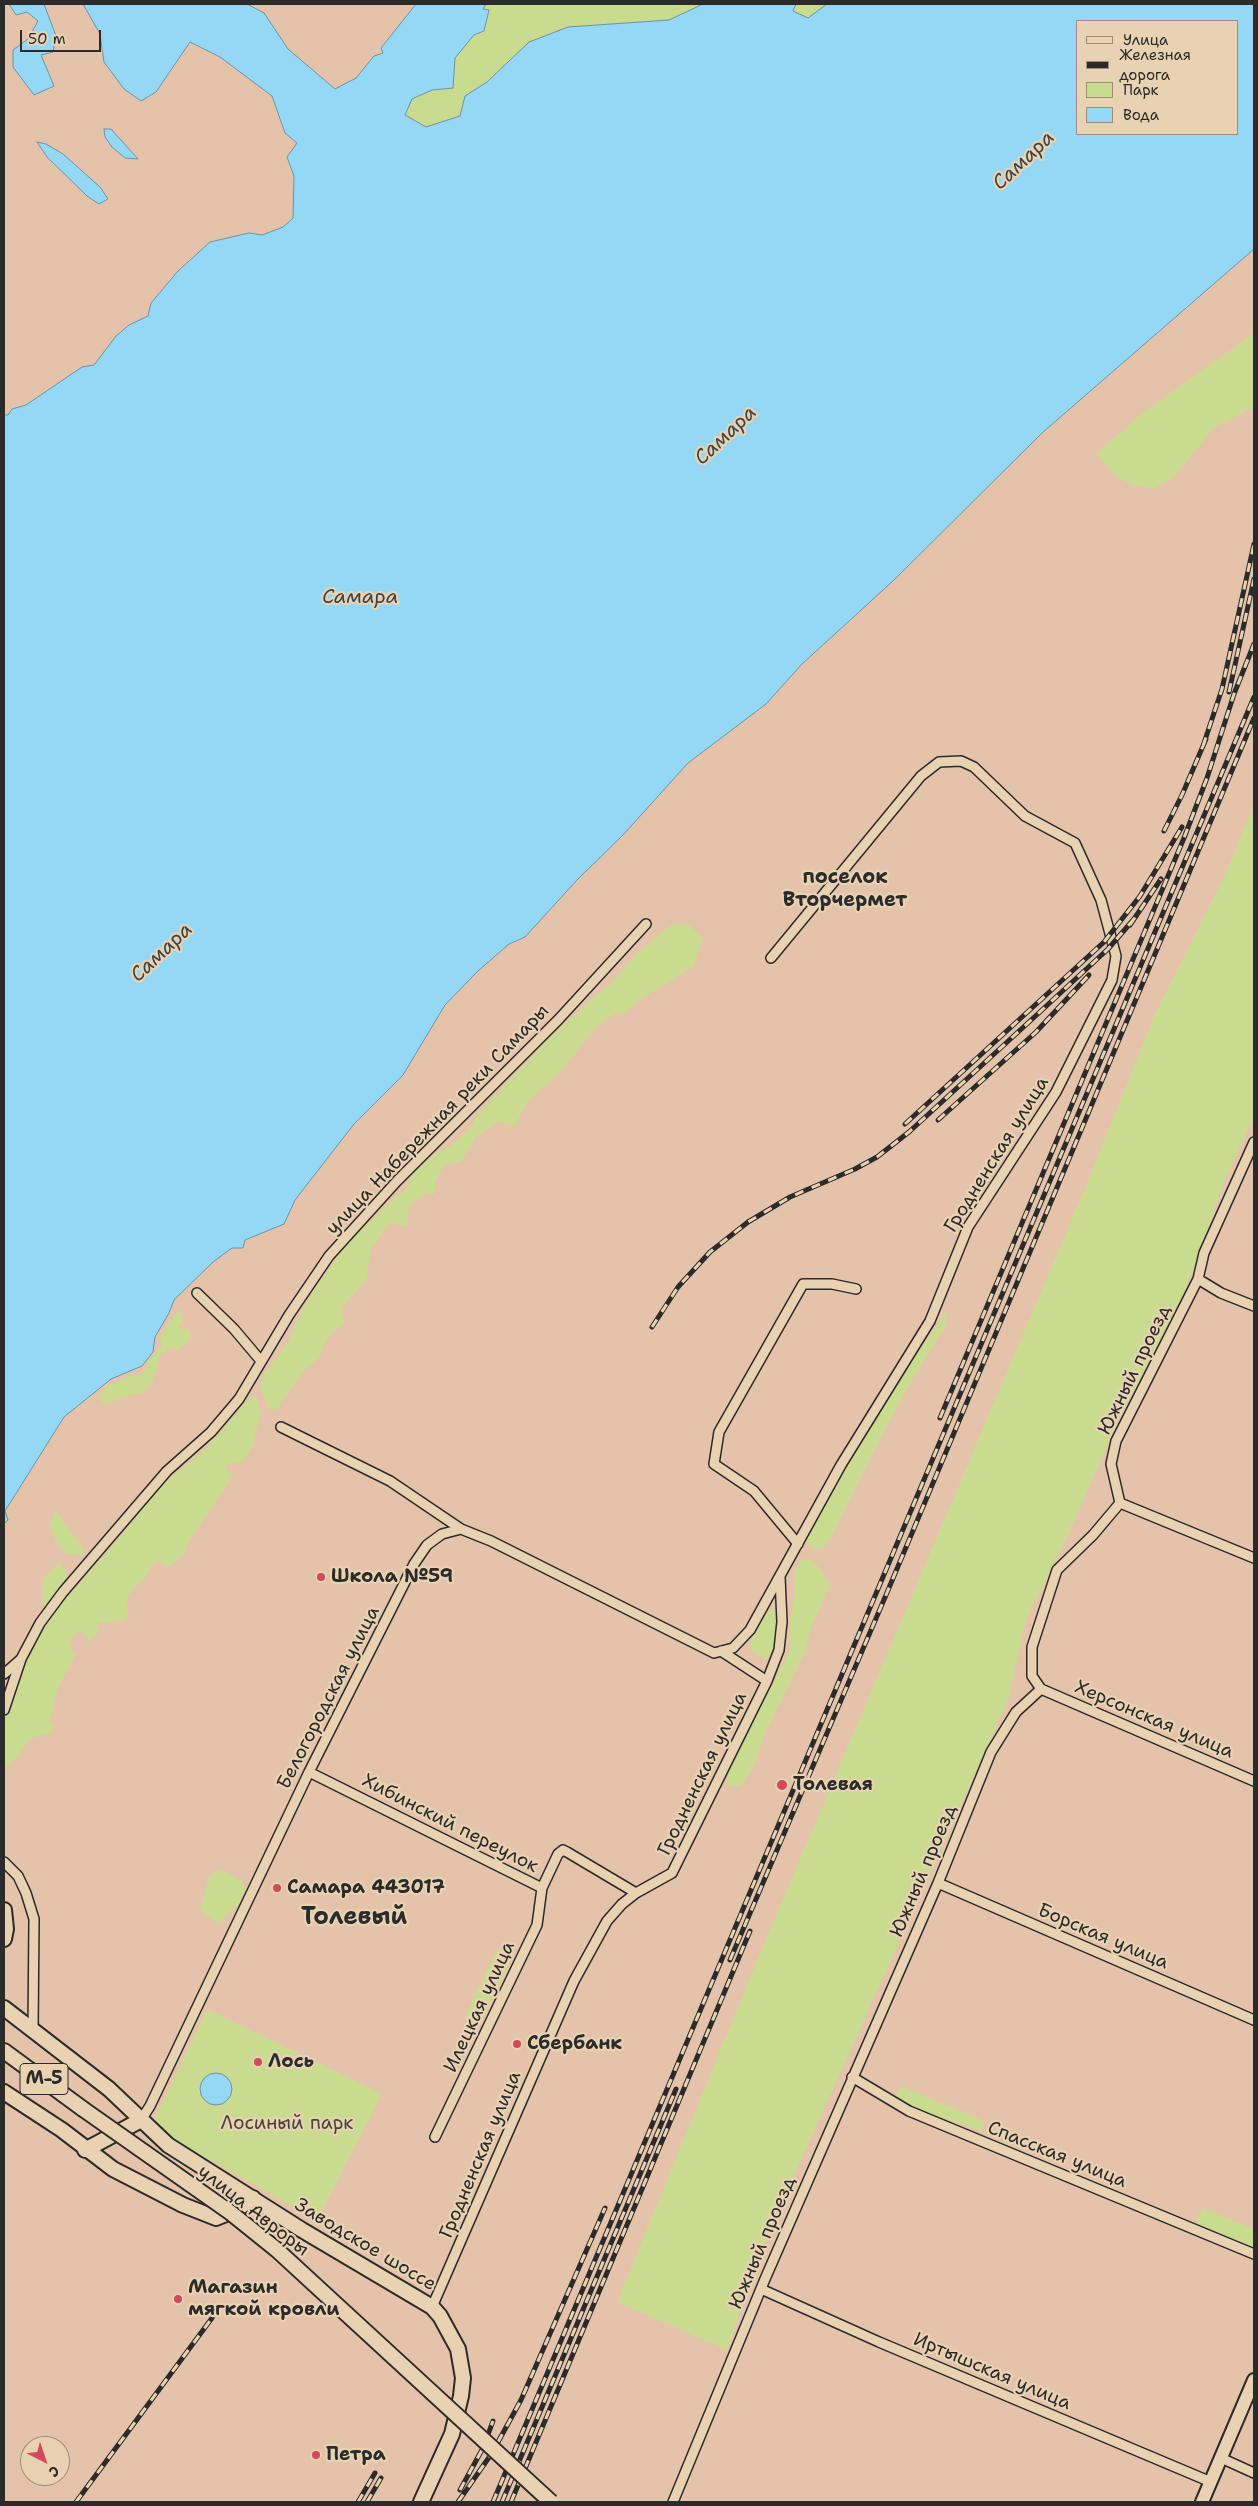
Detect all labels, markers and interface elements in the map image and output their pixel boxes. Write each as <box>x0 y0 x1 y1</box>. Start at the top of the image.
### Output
scale bar <box>22 20 104 52</box>
legend <box>1076 20 1238 135</box>
text: 50 m <box>28 29 66 49</box>
text: Улица <box>1123 30 1168 50</box>
text: Железная дорога <box>1119 45 1191 85</box>
text: Парк <box>1123 80 1159 100</box>
text: Вода <box>1123 105 1159 125</box>
water label: Самара <box>988 126 1060 196</box>
water label: Самара <box>690 401 762 471</box>
water label: Самара <box>322 586 398 610</box>
district label: поселок Вторчермет <box>783 866 907 913</box>
water label: Самара <box>126 918 198 988</box>
street label: улица Набережная реки Самары <box>322 1000 554 1240</box>
street label: Гродненская улица <box>940 1073 1054 1237</box>
street label: Южный проезд <box>1094 1302 1176 1438</box>
place label: Школа №59 <box>331 1566 453 1588</box>
marker: Школа №59 <box>315 1571 327 1583</box>
street label: Белогородская улица <box>273 1603 385 1793</box>
street label: Херсонская улица <box>1071 1676 1237 1764</box>
street label: Гродненская улица <box>653 1688 753 1860</box>
street label: Хибинский переулок <box>358 1770 542 1878</box>
place label: Толевая <box>793 1774 873 1796</box>
marker: Толевая <box>775 1778 789 1792</box>
street label: Южный проезд <box>886 1802 962 1940</box>
place label: Самара 443017 <box>287 1877 445 1899</box>
marker: Самара 443017 <box>271 1882 283 1894</box>
street label: Борская улица <box>1034 1899 1172 1975</box>
district label: Толевый <box>301 1904 407 1932</box>
street label: Илецкая улица <box>440 1938 520 2076</box>
place label: Сбербанк <box>527 2033 622 2055</box>
marker: Сбербанк <box>511 2038 523 2050</box>
place label: Лось <box>268 2051 314 2073</box>
marker: Лось <box>252 2056 264 2068</box>
road number: М-5 <box>20 2064 68 2094</box>
street label: Гродненская улица <box>435 2068 527 2242</box>
park label: Лосиный парк <box>221 2113 353 2135</box>
street label: Спасская улица <box>984 2117 1130 2193</box>
street label: улица Авроры <box>193 2161 313 2261</box>
street label: Южный проезд <box>725 2174 801 2312</box>
street label: Заводское шоссе <box>290 2194 440 2296</box>
place label: Магазин мягкой кровли <box>188 2277 339 2321</box>
marker: Магазин мягкой кровли <box>172 2293 184 2305</box>
street label: Иртышская улица <box>910 2329 1074 2415</box>
north arrow <box>20 2436 70 2486</box>
place label: Петра <box>326 2444 386 2466</box>
marker: Петра <box>310 2449 322 2461</box>
text: С <box>45 2462 63 2481</box>

